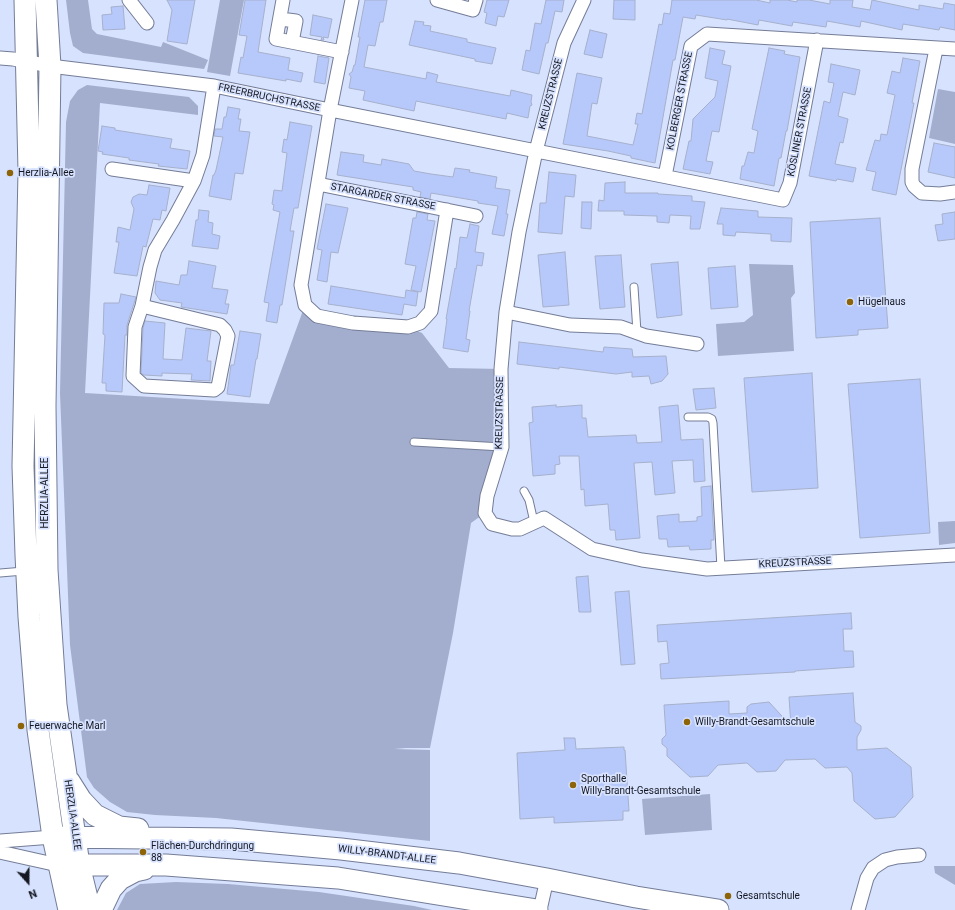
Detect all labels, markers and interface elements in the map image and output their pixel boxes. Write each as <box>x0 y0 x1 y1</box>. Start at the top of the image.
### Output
street label: KOLBERGER STRASSE <box>665 51 695 151</box>
street label: KREUZSTRASSE <box>536 57 566 131</box>
street label: FREERBRUCHSTRASSE <box>217 81 321 115</box>
street label: KÖSLINER STRASSE <box>785 86 815 178</box>
place label: Herzlia-Allee <box>18 167 74 179</box>
marker: Herzlia-Allee <box>5 168 15 178</box>
street label: STARGARDER STRASSE <box>329 181 437 213</box>
place label: Hügelhaus <box>858 296 906 308</box>
marker: Hügelhaus <box>845 297 855 307</box>
street label: KREUZSTRASSE <box>493 377 507 449</box>
street label: HERZLIA-ALLEE <box>39 457 51 529</box>
street label: KREUZSTRASSE <box>758 555 832 571</box>
place label: Willy-Brandt-Gesamtschule <box>695 716 815 728</box>
marker: Willy-Brandt-Gesamtschule <box>682 717 692 727</box>
place label: Feuerwache Marl <box>29 720 105 732</box>
marker: Feuerwache Marl <box>16 721 26 731</box>
place label: Sporthalle Willy-Brandt-Gesamtschule <box>581 773 701 796</box>
street label: HERZLIA-ALLEE <box>61 779 83 851</box>
marker: Sporthalle Willy-Brandt-Gesamtschule <box>568 780 578 790</box>
place label: Flächen-Durchdringung 88 <box>151 840 254 864</box>
street label: WILLY-BRANDT-ALLEE <box>337 843 437 867</box>
marker: Flächen-Durchdringung 88 <box>138 847 148 857</box>
north arrow <box>8 862 48 902</box>
text: N <box>27 886 38 901</box>
place label: Gesamtschule <box>736 890 800 902</box>
marker: Gesamtschule <box>723 891 733 901</box>

